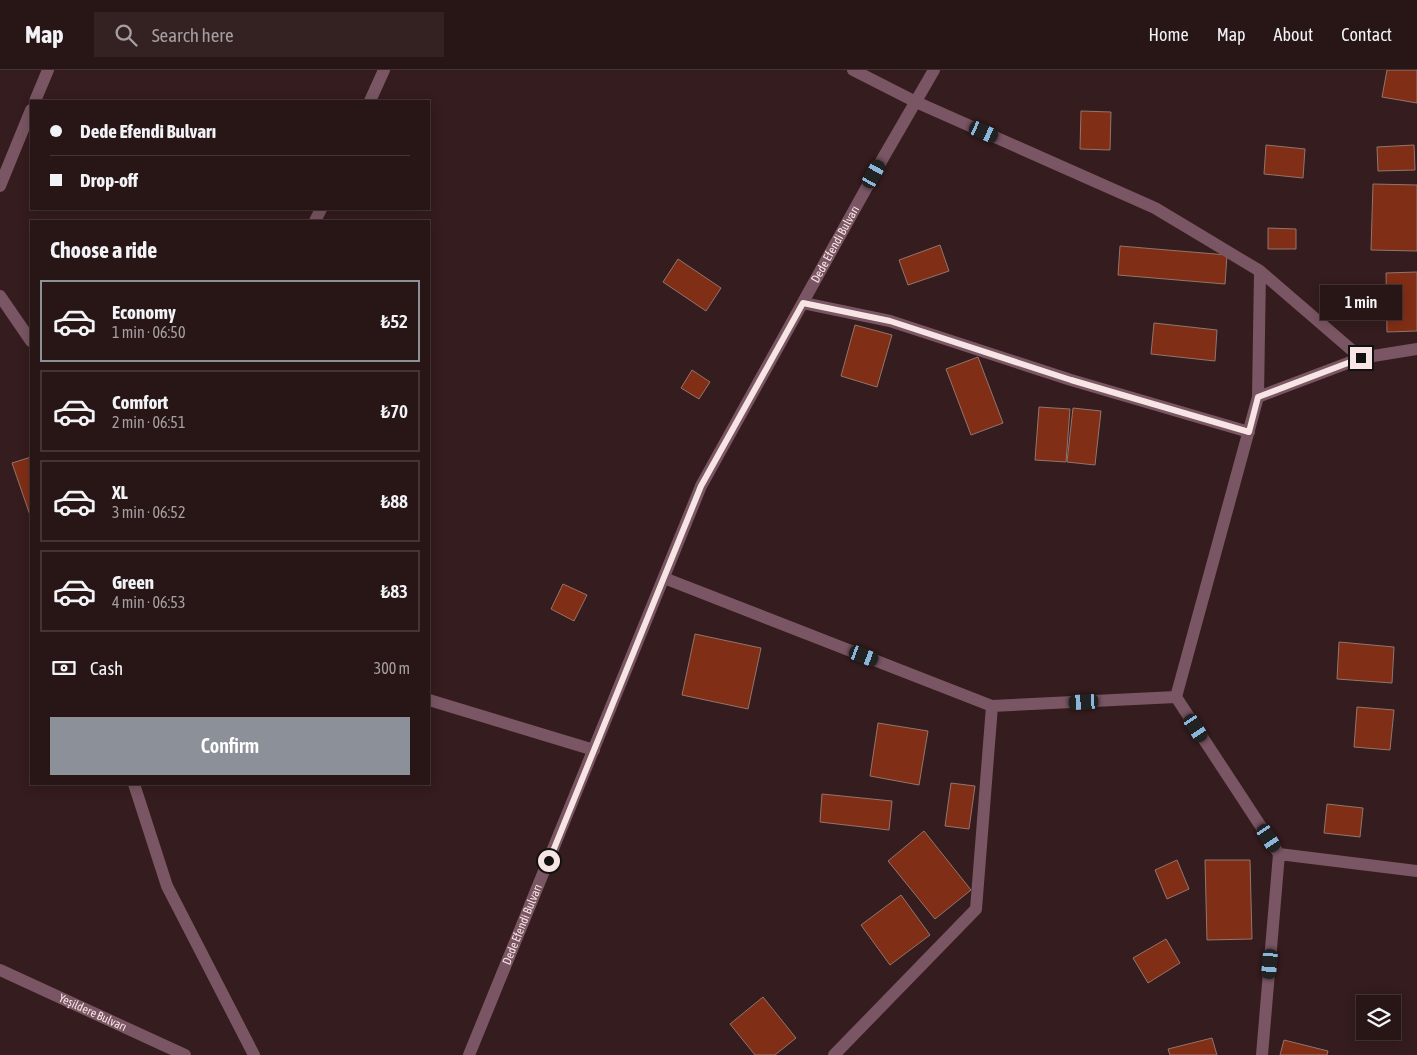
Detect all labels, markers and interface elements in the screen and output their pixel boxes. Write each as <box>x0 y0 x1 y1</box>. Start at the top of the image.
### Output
search box <box>94 12 444 57</box>
text: Map <box>25 21 64 48</box>
icon: search <box>112 21 140 49</box>
text: Search here <box>152 24 234 46</box>
text: Home <box>1149 24 1189 45</box>
text: Map <box>1217 24 1246 45</box>
text: About <box>1274 24 1313 45</box>
text: Contact <box>1341 24 1392 45</box>
car <box>967 119 1000 145</box>
text: Dede Efendi Bulvarı <box>80 120 216 142</box>
car <box>860 157 887 191</box>
text: Drop-off <box>80 169 138 191</box>
street label: Dede Efendi Bulvarı <box>808 203 862 285</box>
text: Choose a ride <box>50 237 157 263</box>
callout: 1 min <box>1320 286 1402 320</box>
text: 1 min <box>1345 293 1377 311</box>
icon: car <box>52 299 97 344</box>
text: Economy <box>112 301 176 323</box>
text: ₺52 <box>381 310 408 332</box>
text: 1 min · 06:50 <box>112 323 185 341</box>
route end <box>1350 347 1372 369</box>
icon: car <box>52 389 97 434</box>
text: Comfort <box>112 391 168 413</box>
text: ₺70 <box>381 400 408 422</box>
text: 2 min · 06:51 <box>112 413 185 431</box>
icon: car <box>52 479 97 524</box>
text: XL <box>112 481 128 503</box>
text: ₺88 <box>381 490 408 512</box>
text: 3 min · 06:52 <box>112 503 185 521</box>
icon: car <box>52 569 97 614</box>
text: Green <box>112 571 154 593</box>
text: ₺83 <box>381 580 408 602</box>
text: 4 min · 06:53 <box>112 593 185 611</box>
car <box>847 644 880 668</box>
icon: cash <box>50 654 78 682</box>
text: Cash <box>90 657 123 679</box>
text: 300 m <box>374 659 410 677</box>
car <box>1068 694 1099 710</box>
car <box>1181 711 1210 745</box>
button: Confirm <box>50 717 410 775</box>
car <box>1254 821 1283 855</box>
route start <box>538 850 560 872</box>
street label: Dede Efendi Bulvarı <box>500 882 545 967</box>
car <box>1261 948 1278 980</box>
street label: Yeşildere Bulvarı <box>56 991 129 1034</box>
map controls <box>1356 995 1401 1040</box>
button: layers <box>1356 995 1401 1040</box>

